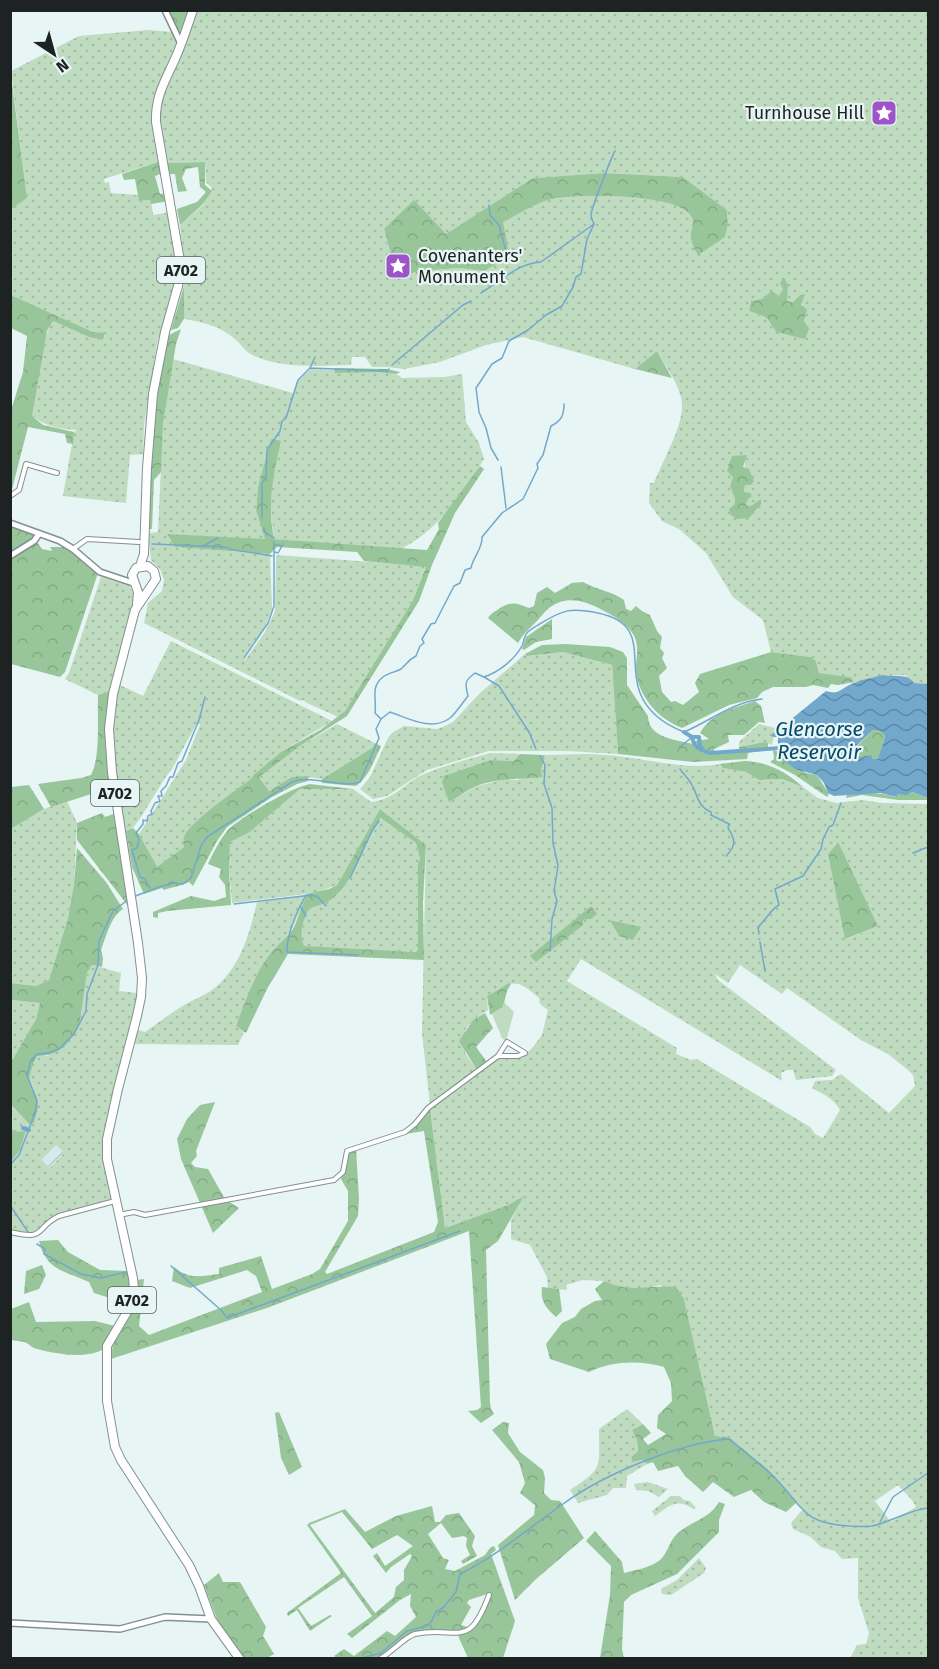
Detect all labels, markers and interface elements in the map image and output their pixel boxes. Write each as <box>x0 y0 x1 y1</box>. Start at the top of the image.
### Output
north arrow <box>24 24 84 84</box>
text: N <box>53 55 72 77</box>
place icon: Turnhouse Hill <box>869 98 899 128</box>
place label: Turnhouse Hill <box>745 102 864 124</box>
place label: Covenanters' Monument <box>418 245 522 288</box>
place icon: Covenanters' Monument <box>383 251 413 281</box>
road number: A702 <box>157 257 205 283</box>
water label: Glencorse Reservoir <box>775 717 863 764</box>
road number: A702 <box>91 780 139 806</box>
road number: A702 <box>108 1287 156 1313</box>

